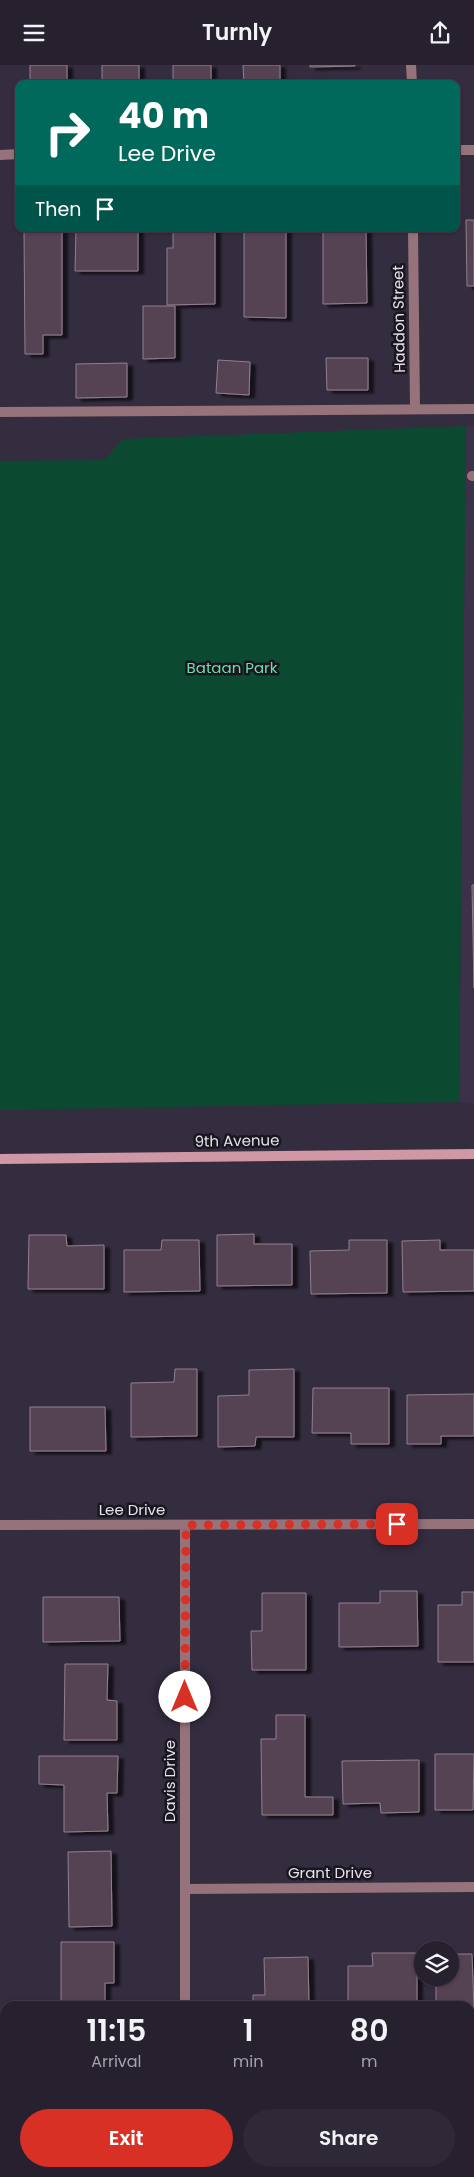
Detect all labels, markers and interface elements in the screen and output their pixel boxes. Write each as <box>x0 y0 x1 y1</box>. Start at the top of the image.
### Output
text: Turnly <box>202 17 272 48</box>
icon: menu <box>20 19 48 47</box>
icon: share <box>426 19 454 47</box>
text: 40 m <box>118 91 209 140</box>
icon: right <box>35 100 100 165</box>
text: Lee Drive <box>118 138 216 169</box>
icon: arrive <box>91 195 119 223</box>
text: Then <box>35 196 81 223</box>
street label: Haddon Street <box>387 265 410 373</box>
park label: Bataan Park <box>187 657 278 678</box>
street label: 9th Avenue <box>194 1129 280 1152</box>
street label: Lee Drive <box>99 1499 165 1520</box>
pin <box>376 1503 418 1545</box>
icon: arrive <box>383 1510 411 1538</box>
position arrow <box>158 1670 210 1722</box>
street label: Davis Drive <box>159 1740 180 1822</box>
street label: Grant Drive <box>288 1862 372 1883</box>
map controls <box>414 1941 459 1986</box>
button: layers <box>414 1941 459 1986</box>
text: 11:15 <box>86 2009 146 2052</box>
text: 1 <box>243 2009 254 2052</box>
text: 80 <box>350 2009 389 2052</box>
text: Arrival <box>91 2050 142 2073</box>
text: min <box>233 2050 263 2073</box>
text: m <box>361 2050 377 2073</box>
button: Exit <box>20 2109 233 2167</box>
button: Share <box>243 2109 455 2167</box>

